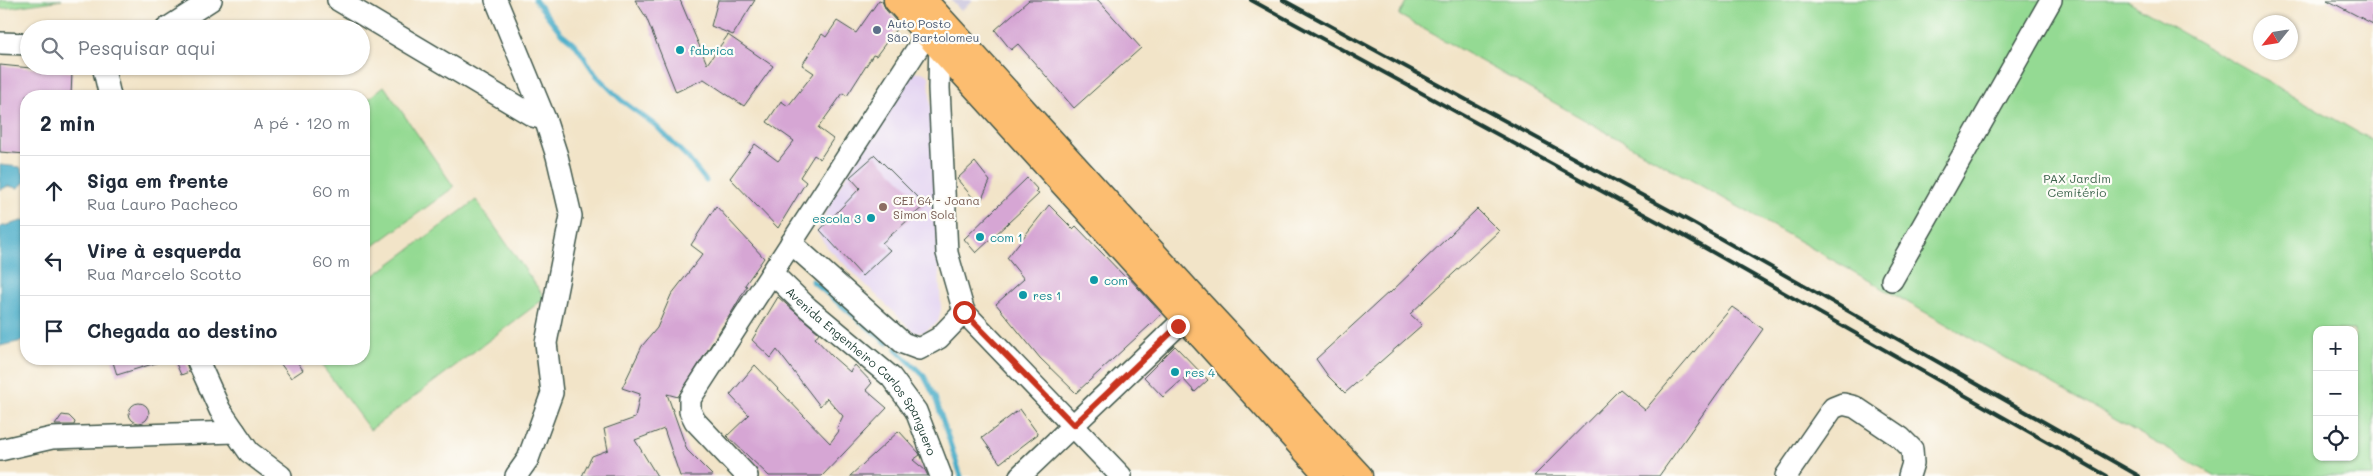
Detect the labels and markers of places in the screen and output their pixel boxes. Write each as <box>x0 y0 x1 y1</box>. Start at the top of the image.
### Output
place label: Auto Posto São Bartolomeu <box>887 15 979 45</box>
marker: Auto Posto São Bartolomeu <box>871 24 883 36</box>
place label: fabrica <box>690 42 734 58</box>
marker: fabrica <box>674 44 686 56</box>
place label: CEI 64 - Joana Simon Sola <box>893 192 980 222</box>
marker: CEI 64 - Joana Simon Sola <box>877 201 889 213</box>
place label: escola 3 <box>812 210 861 226</box>
marker: escola 3 <box>865 212 877 224</box>
place label: com 1 <box>990 229 1023 245</box>
marker: com 1 <box>974 231 986 243</box>
place label: com <box>1104 272 1128 288</box>
marker: com <box>1088 274 1100 286</box>
place label: res 1 <box>1033 287 1062 303</box>
marker: res 1 <box>1017 289 1029 301</box>
place label: res 4 <box>1185 364 1215 380</box>
marker: res 4 <box>1169 366 1181 378</box>

